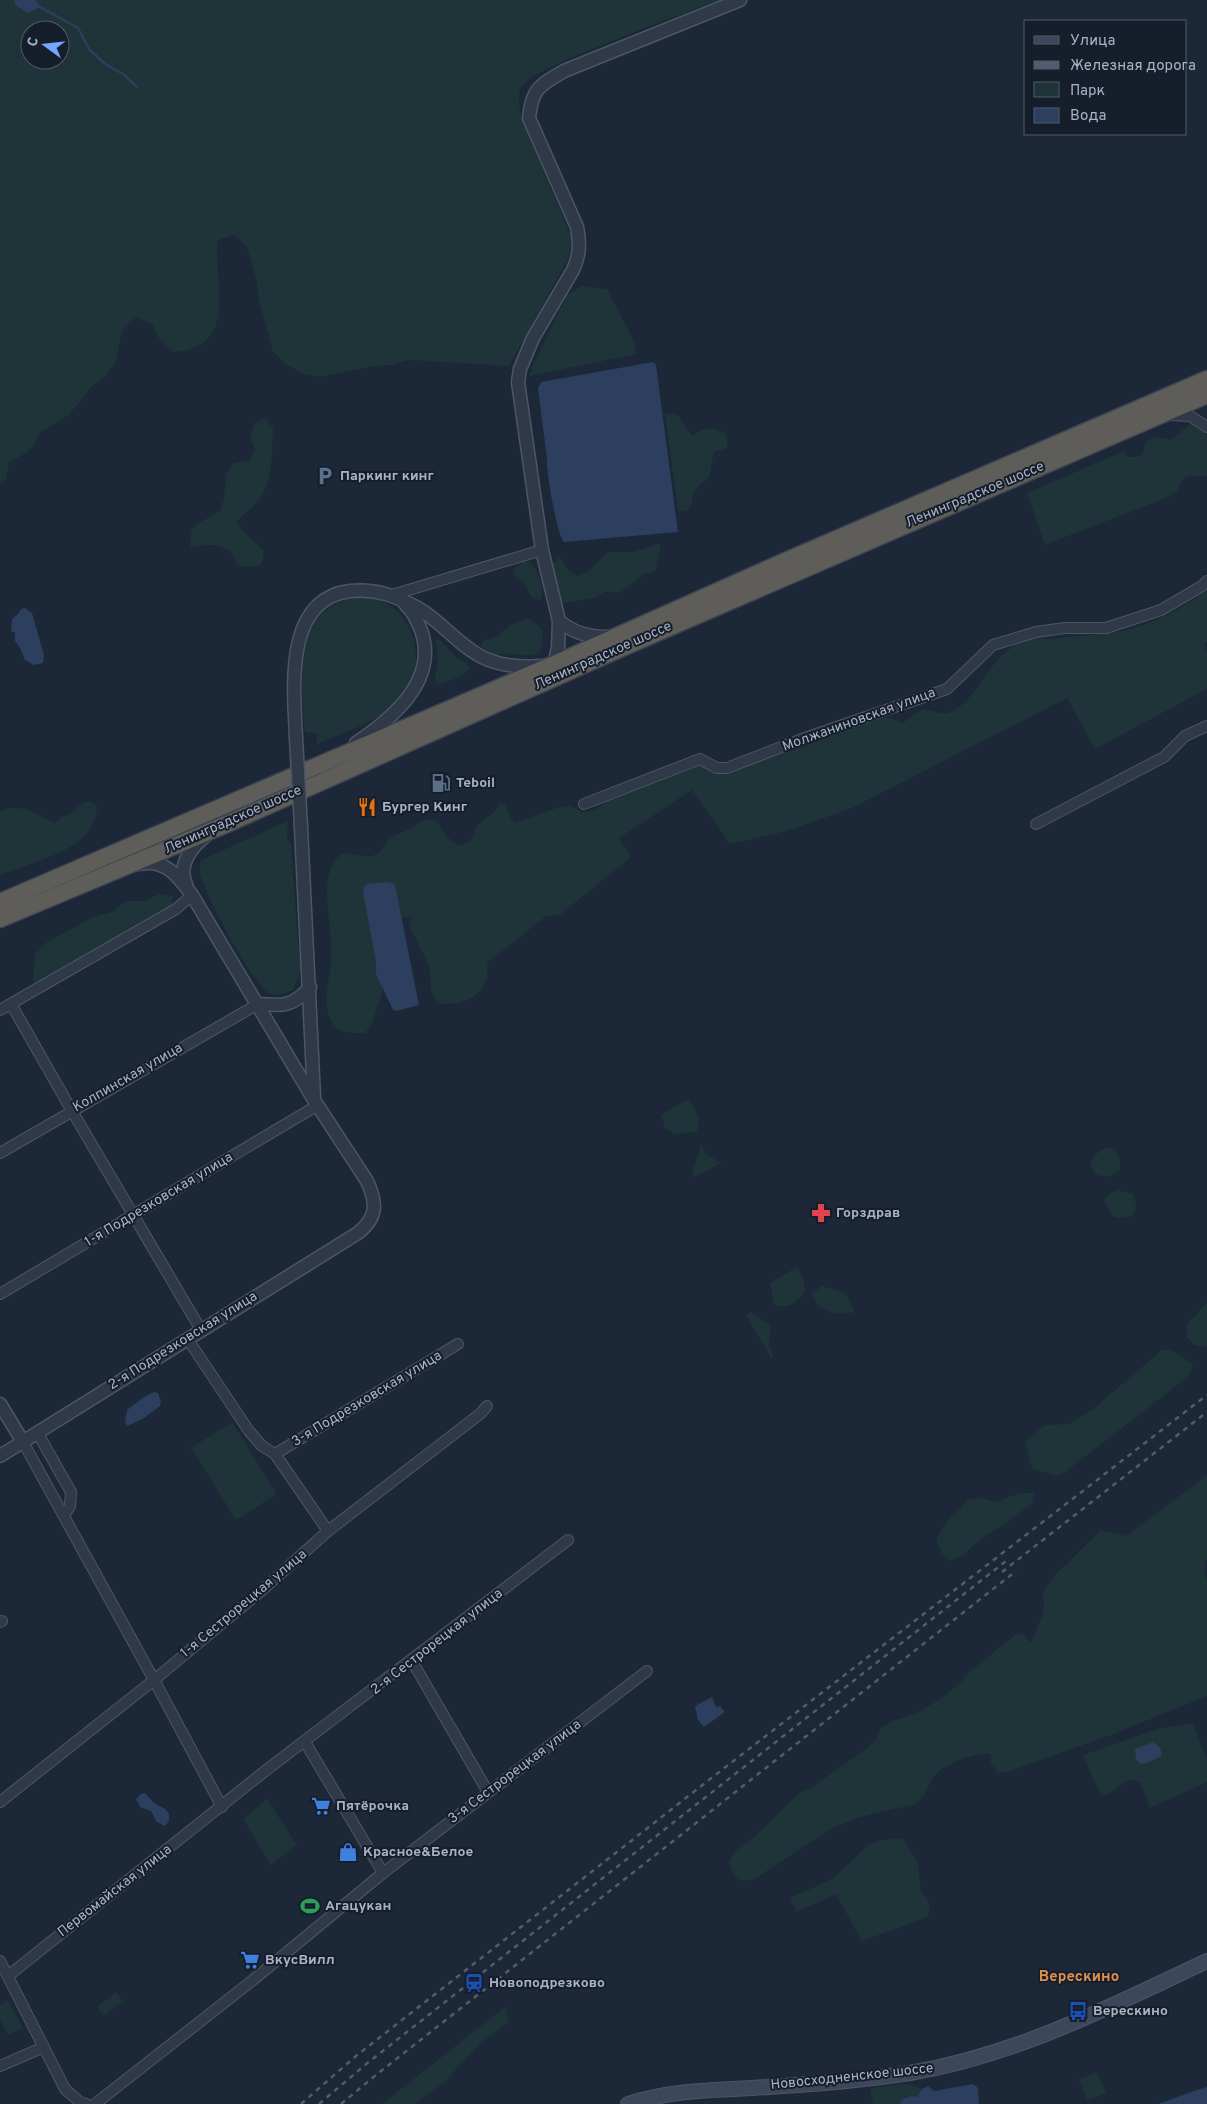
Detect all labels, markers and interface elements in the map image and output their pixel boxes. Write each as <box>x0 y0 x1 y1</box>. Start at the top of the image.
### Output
north arrow <box>20 20 70 70</box>
legend <box>1024 20 1187 135</box>
text: Улица <box>1070 32 1115 51</box>
text: С <box>25 35 43 49</box>
text: Железная дорога <box>1070 57 1196 76</box>
text: Парк <box>1070 82 1105 101</box>
text: Вода <box>1070 107 1106 126</box>
street label: Ленинградское шоссе <box>903 458 1047 532</box>
parking icon: Паркинг кинг <box>314 465 336 487</box>
place label: Паркинг кинг <box>340 468 434 485</box>
street label: Ленинградское шоссе <box>532 618 674 694</box>
street label: Молжаниновская улица <box>780 684 938 756</box>
fuel station icon: Teboil <box>430 772 452 794</box>
place label: Teboil <box>456 775 495 792</box>
street label: Ленинградское шоссе <box>162 782 304 858</box>
restaurant icon: Бургер Кинг <box>356 796 378 818</box>
place label: Бургер Кинг <box>382 799 468 816</box>
street label: Колпинская улица <box>70 1040 186 1116</box>
street label: 1-я Подрезковская улица <box>82 1149 236 1251</box>
pharmacy icon: Горздрав <box>810 1202 832 1224</box>
place label: Горздрав <box>836 1205 900 1222</box>
street label: 2-я Подрезковская улица <box>105 1288 261 1394</box>
street label: 3-я Подрезковская улица <box>289 1347 445 1451</box>
street label: 1-я Сестрорецкая улица <box>177 1546 311 1662</box>
street label: 2-я Сестрорецкая улица <box>368 1585 506 1699</box>
street label: 3-я Сестрорецкая улица <box>445 1716 585 1828</box>
supermarket icon: Пятёрочка <box>310 1795 332 1817</box>
place label: Пятёрочка <box>336 1798 409 1815</box>
street label: Первомайская улица <box>55 1841 175 1941</box>
shop icon: Красное&Белое <box>337 1841 359 1863</box>
place label: Красное&Белое <box>363 1844 474 1861</box>
sports icon: Агацукан <box>299 1895 321 1917</box>
place label: Агацукан <box>325 1898 391 1915</box>
supermarket icon: ВкусВилл <box>239 1949 261 1971</box>
place label: ВкусВилл <box>265 1952 335 1969</box>
district label: Верескино <box>1039 1968 1119 1987</box>
station icon: Новоподрезково <box>463 1972 485 1994</box>
place label: Новоподрезково <box>489 1975 605 1992</box>
bus stop icon: Верескино <box>1067 2000 1089 2022</box>
place label: Верескино <box>1093 2003 1168 2020</box>
street label: Новосходненское шоссе <box>770 2060 934 2094</box>

